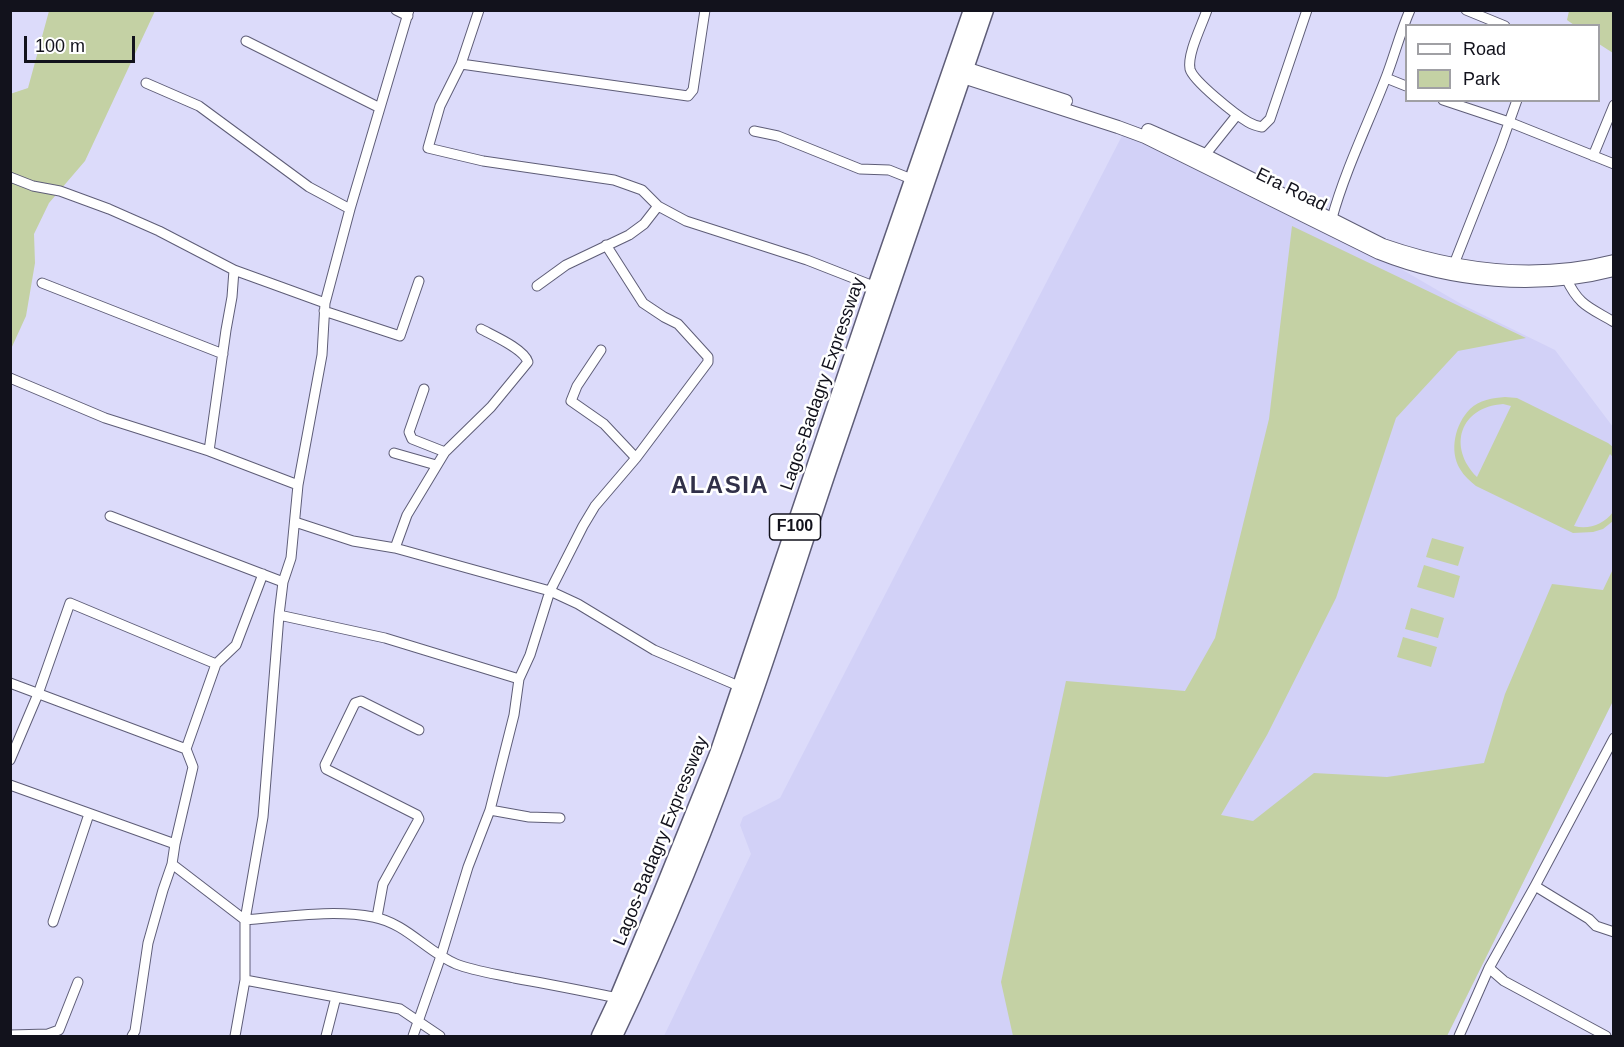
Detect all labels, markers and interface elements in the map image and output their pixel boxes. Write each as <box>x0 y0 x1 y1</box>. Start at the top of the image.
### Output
scale bar <box>27 24 138 62</box>
legend <box>1405 24 1600 102</box>
text: 100 m <box>35 36 85 56</box>
text: Road <box>1463 39 1506 59</box>
text: Park <box>1463 69 1500 89</box>
street label: Era Road <box>1252 164 1330 216</box>
street label: Lagos-Badagry Expressway <box>776 275 870 493</box>
district label: ALASIA <box>671 472 769 500</box>
road number: F100 <box>770 514 820 540</box>
street label: Lagos-Badagry Expressway <box>609 733 713 949</box>

